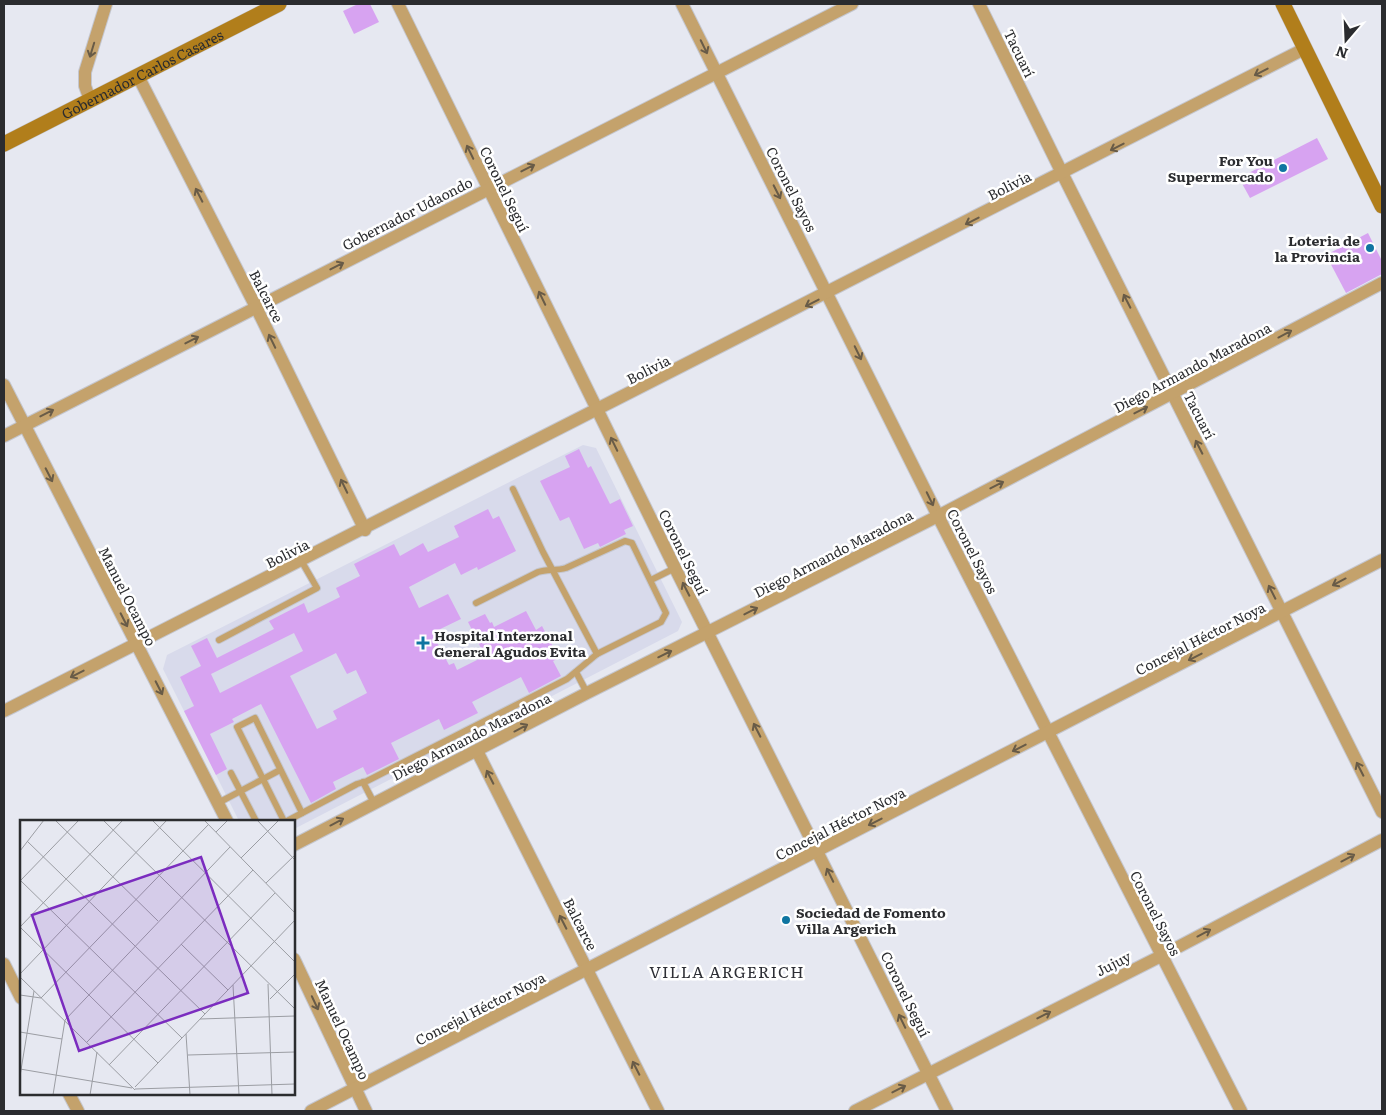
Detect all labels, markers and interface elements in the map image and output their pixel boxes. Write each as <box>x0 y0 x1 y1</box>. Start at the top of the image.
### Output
north arrow <box>1321 15 1371 65</box>
street label: Gobernador Carlos Casares <box>58 24 226 123</box>
street label: Tacuarí <box>1000 26 1040 81</box>
one-way arrow <box>699 40 709 55</box>
one-way arrow <box>86 42 96 58</box>
text: N <box>1332 42 1350 65</box>
one-way arrow <box>1254 68 1269 77</box>
one-way arrow <box>1109 142 1124 152</box>
street label: Coronel Seguí <box>476 143 535 236</box>
street label: Coronel Sayos <box>762 143 822 235</box>
one-way arrow <box>465 145 474 160</box>
place label: For You Supermercado <box>1168 150 1274 186</box>
marker: For You Supermercado <box>1277 162 1289 174</box>
one-way arrow <box>520 163 535 172</box>
street label: Bolivia <box>984 165 1035 205</box>
street label: Gobernador Udaondo <box>338 171 476 255</box>
one-way arrow <box>772 185 782 200</box>
one-way arrow <box>194 188 204 203</box>
one-way arrow <box>965 217 980 226</box>
place label: Loteria de la Provincia <box>1275 230 1361 266</box>
marker: Loteria de la Provincia <box>1364 242 1376 254</box>
one-way arrow <box>329 261 344 270</box>
street label: Balcarce <box>245 266 289 326</box>
one-way arrow <box>537 291 546 306</box>
one-way arrow <box>1121 294 1131 309</box>
one-way arrow <box>804 298 819 308</box>
street label: Diego Armando Maradona <box>1110 317 1275 417</box>
one-way arrow <box>1277 329 1292 339</box>
one-way arrow <box>267 333 277 348</box>
one-way arrow <box>184 335 199 344</box>
one-way arrow <box>854 345 863 360</box>
street label: Bolivia <box>623 349 674 389</box>
street label: Tacuarí <box>1179 388 1221 443</box>
one-way arrow <box>1134 405 1148 415</box>
one-way arrow <box>39 408 54 417</box>
one-way arrow <box>609 436 619 451</box>
one-way arrow <box>1194 439 1204 454</box>
one-way arrow <box>44 468 54 483</box>
one-way arrow <box>339 479 349 494</box>
one-way arrow <box>989 480 1004 489</box>
one-way arrow <box>926 491 935 506</box>
street label: Diego Armando Maradona <box>750 504 916 602</box>
street label: Coronel Sayos <box>943 505 1003 597</box>
street label: Coronel Seguí <box>655 506 714 599</box>
street label: Bolivia <box>262 533 313 573</box>
street label: Manuel Ocampo <box>94 543 162 649</box>
one-way arrow <box>1332 578 1347 588</box>
one-way arrow <box>681 582 691 597</box>
one-way arrow <box>1267 585 1276 600</box>
street label: Concejal Héctor Noya <box>1131 596 1269 680</box>
one-way arrow <box>743 606 758 615</box>
one-way arrow <box>120 612 129 627</box>
place label: Hospital Interzonal General Agudos Evita <box>434 625 587 661</box>
marker: Hospital Interzonal General Agudos Evita <box>416 636 430 650</box>
one-way arrow <box>657 649 672 658</box>
one-way arrow <box>1188 653 1203 662</box>
one-way arrow <box>70 670 85 680</box>
one-way arrow <box>155 680 164 695</box>
street label: Diego Armando Maradona <box>388 687 554 785</box>
one-way arrow <box>513 723 528 733</box>
one-way arrow <box>752 723 761 738</box>
one-way arrow <box>1012 744 1027 753</box>
one-way arrow <box>1355 761 1365 776</box>
one-way arrow <box>485 770 495 785</box>
street label: Concejal Héctor Noya <box>771 781 909 865</box>
one-way arrow <box>329 817 344 826</box>
one-way arrow <box>868 818 883 827</box>
inset map <box>20 820 295 1095</box>
one-way arrow <box>1340 853 1355 862</box>
street label: Coronel Sayos <box>1126 867 1186 959</box>
one-way arrow <box>825 868 834 883</box>
street label: Balcarce <box>559 894 603 954</box>
place label: Sociedad de Fomento Villa Argerich <box>796 902 946 938</box>
marker: Sociedad de Fomento Villa Argerich <box>780 914 792 926</box>
one-way arrow <box>558 915 567 930</box>
one-way arrow <box>1196 928 1211 937</box>
street label: Jujuy <box>1092 945 1135 980</box>
street label: Coronel Seguí <box>877 948 936 1041</box>
district label: VILLA ARGERICH <box>649 959 805 983</box>
street label: Concejal Héctor Noya <box>411 966 549 1050</box>
street label: Manuel Ocampo <box>311 975 375 1083</box>
one-way arrow <box>310 996 320 1011</box>
one-way arrow <box>1036 1010 1051 1020</box>
one-way arrow <box>897 1013 907 1028</box>
one-way arrow <box>631 1060 641 1075</box>
one-way arrow <box>891 1084 906 1093</box>

